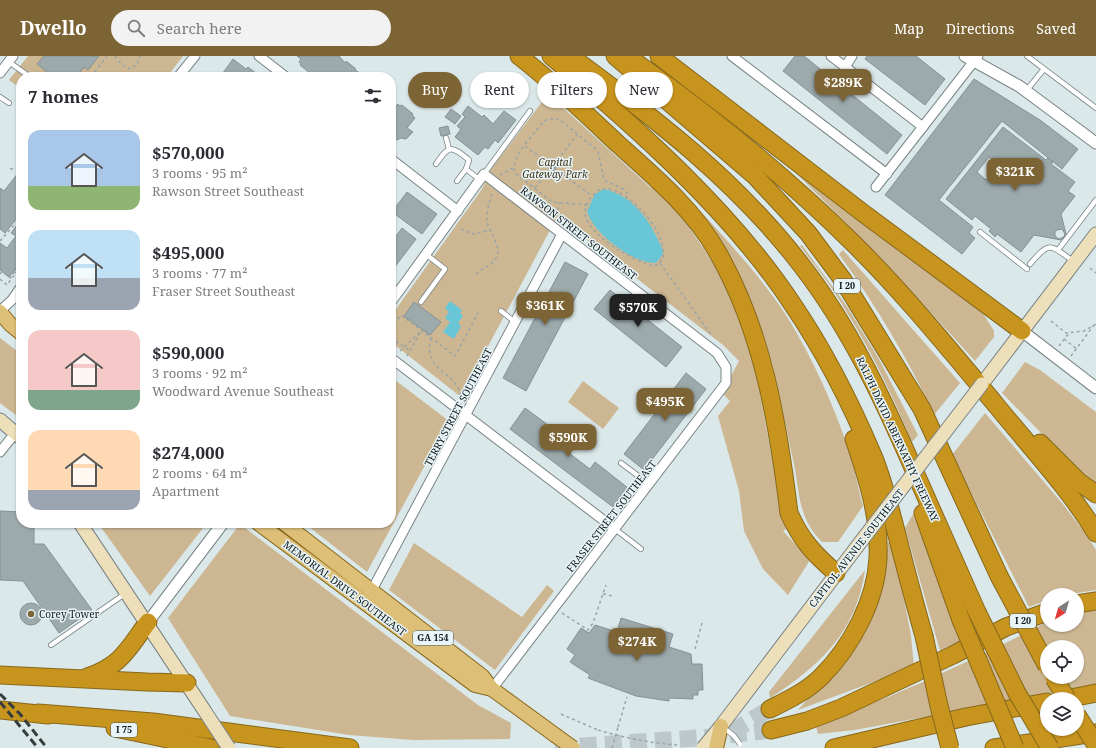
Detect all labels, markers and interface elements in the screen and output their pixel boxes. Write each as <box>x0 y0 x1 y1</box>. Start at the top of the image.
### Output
search box <box>111 10 391 46</box>
text: Dwello <box>20 15 87 41</box>
icon: search <box>125 17 147 39</box>
text: Search here <box>157 18 242 38</box>
text: Map <box>894 19 924 38</box>
text: Directions <box>946 19 1014 38</box>
text: Saved <box>1036 19 1076 38</box>
pin: $289K <box>815 69 871 103</box>
chip: Buy <box>408 72 462 108</box>
chip: Rent <box>470 72 529 108</box>
chip: Filters <box>537 72 607 108</box>
chip: New <box>615 72 673 108</box>
text: $289K <box>824 73 862 91</box>
text: 7 homes <box>28 85 98 108</box>
icon: filters <box>362 85 384 107</box>
text: $570,000 <box>152 141 224 164</box>
icon: home <box>60 146 108 194</box>
park label: Capital Gateway Park <box>522 155 588 181</box>
pin: $321K <box>987 158 1043 192</box>
text: $321K <box>996 162 1034 180</box>
text: 3 rooms · 95 m² <box>152 164 247 182</box>
text: Rawson Street Southeast <box>152 182 304 200</box>
street label: RAWSON STREET SOUTHEAST <box>518 183 640 283</box>
text: $495,000 <box>152 241 224 264</box>
icon: home <box>60 246 108 294</box>
text: 3 rooms · 77 m² <box>152 264 247 282</box>
road number: I 20 <box>834 279 860 293</box>
text: Fraser Street Southeast <box>152 282 295 300</box>
pin: $361K <box>517 292 573 326</box>
pin: $570K <box>610 294 666 328</box>
text: $361K <box>526 296 564 314</box>
text: $570K <box>619 298 657 316</box>
text: $590,000 <box>152 341 224 364</box>
street label: TERRY STREET SOUTHEAST <box>421 345 495 469</box>
icon: home <box>60 346 108 394</box>
street label: RALPH DAVID ABERNATHY FREEWAY <box>854 354 943 524</box>
text: 3 rooms · 92 m² <box>152 364 247 382</box>
text: Woodward Avenue Southeast <box>152 382 334 400</box>
pin: $495K <box>637 388 693 422</box>
text: $495K <box>646 392 684 410</box>
pin: $590K <box>540 424 596 458</box>
text: $590K <box>549 428 587 446</box>
text: $274,000 <box>152 441 224 464</box>
icon: home <box>60 446 108 494</box>
street label: FRASER STREET SOUTHEAST <box>563 457 659 575</box>
text: 2 rooms · 64 m² <box>152 464 247 482</box>
text: Apartment <box>152 482 219 500</box>
street label: CAPITOL AVENUE SOUTHEAST <box>805 486 907 610</box>
street label: MEMORIAL DRIVE SOUTHEAST <box>281 537 409 639</box>
north arrow <box>1040 588 1084 632</box>
map controls <box>1040 588 1084 736</box>
place label: Corey Tower <box>39 607 100 621</box>
marker: Corey Tower <box>26 609 36 619</box>
road number: I 20 <box>1010 614 1036 628</box>
pin: $274K <box>609 628 665 662</box>
road number: GA 154 <box>413 631 453 645</box>
text: $274K <box>618 632 656 650</box>
button: locate <box>1040 640 1084 684</box>
button: layers <box>1040 692 1084 736</box>
road number: I 75 <box>111 723 137 737</box>

